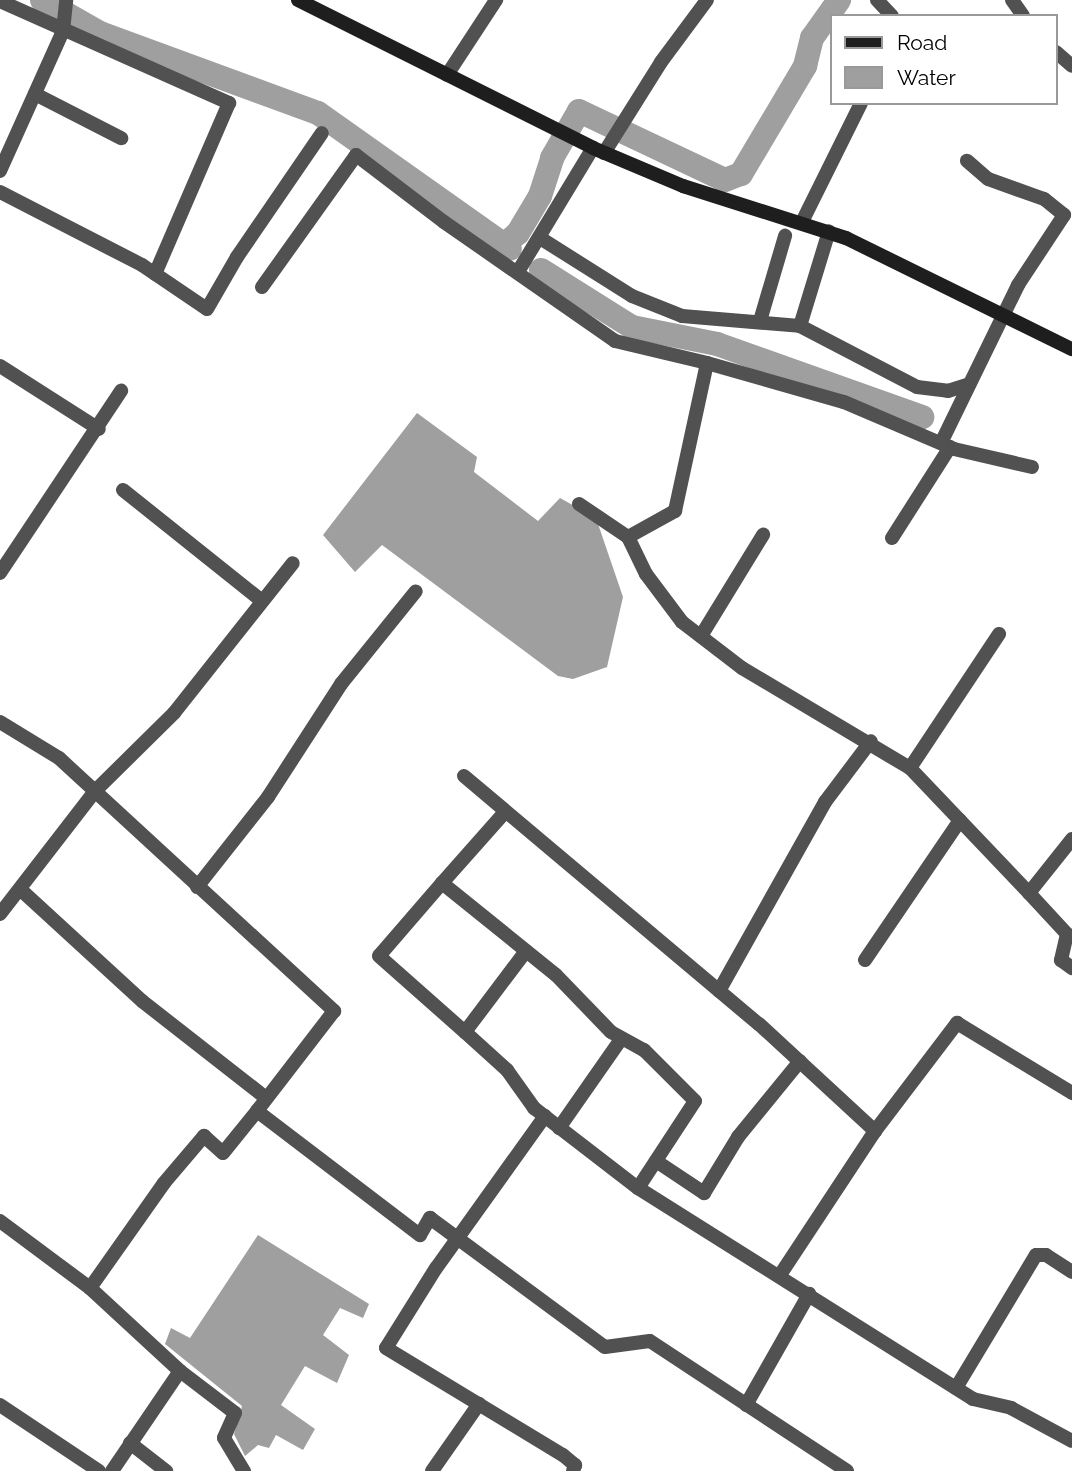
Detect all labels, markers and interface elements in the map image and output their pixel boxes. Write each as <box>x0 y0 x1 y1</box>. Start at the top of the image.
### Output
legend <box>830 14 1058 105</box>
text: Road <box>897 30 947 55</box>
text: Water <box>897 65 956 90</box>

